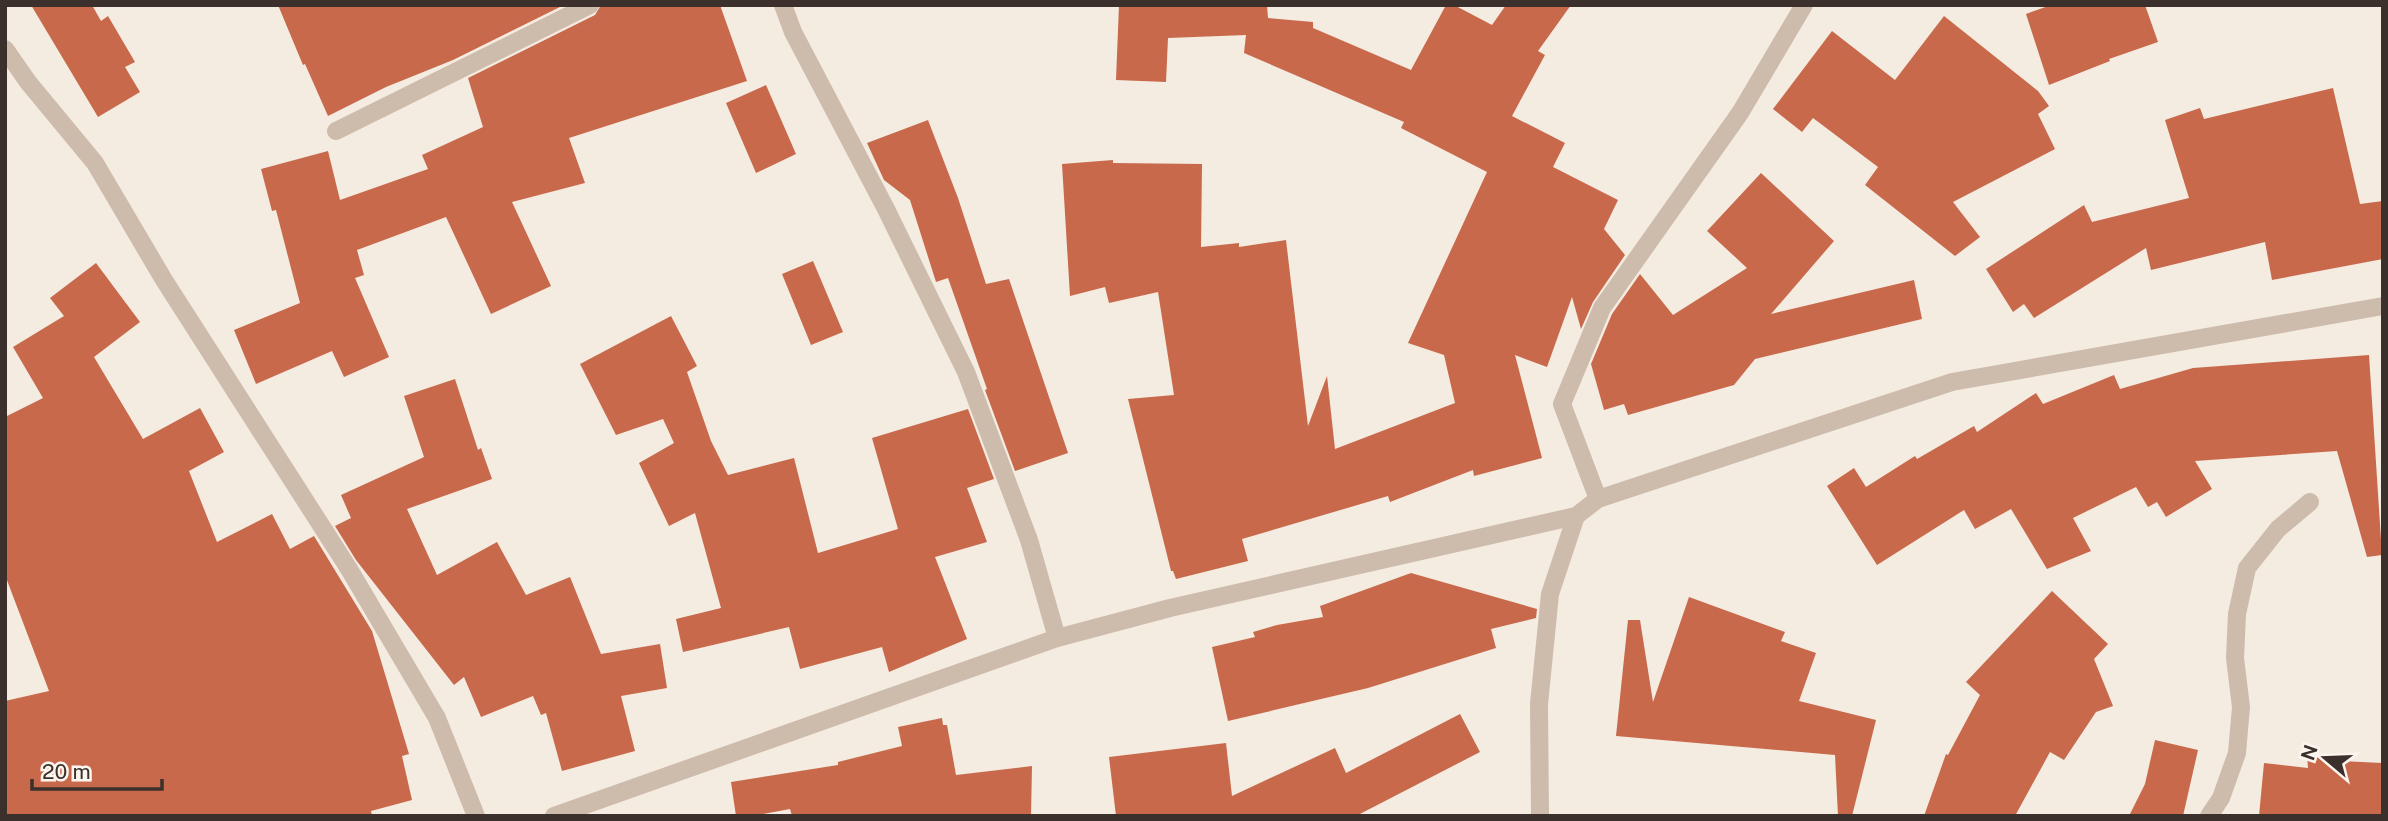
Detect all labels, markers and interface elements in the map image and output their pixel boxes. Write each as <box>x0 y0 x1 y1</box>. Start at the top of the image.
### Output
north arrow <box>2290 723 2360 793</box>
text: N <box>2296 742 2322 763</box>
scale bar <box>32 748 161 792</box>
text: 20 m <box>42 759 91 784</box>

